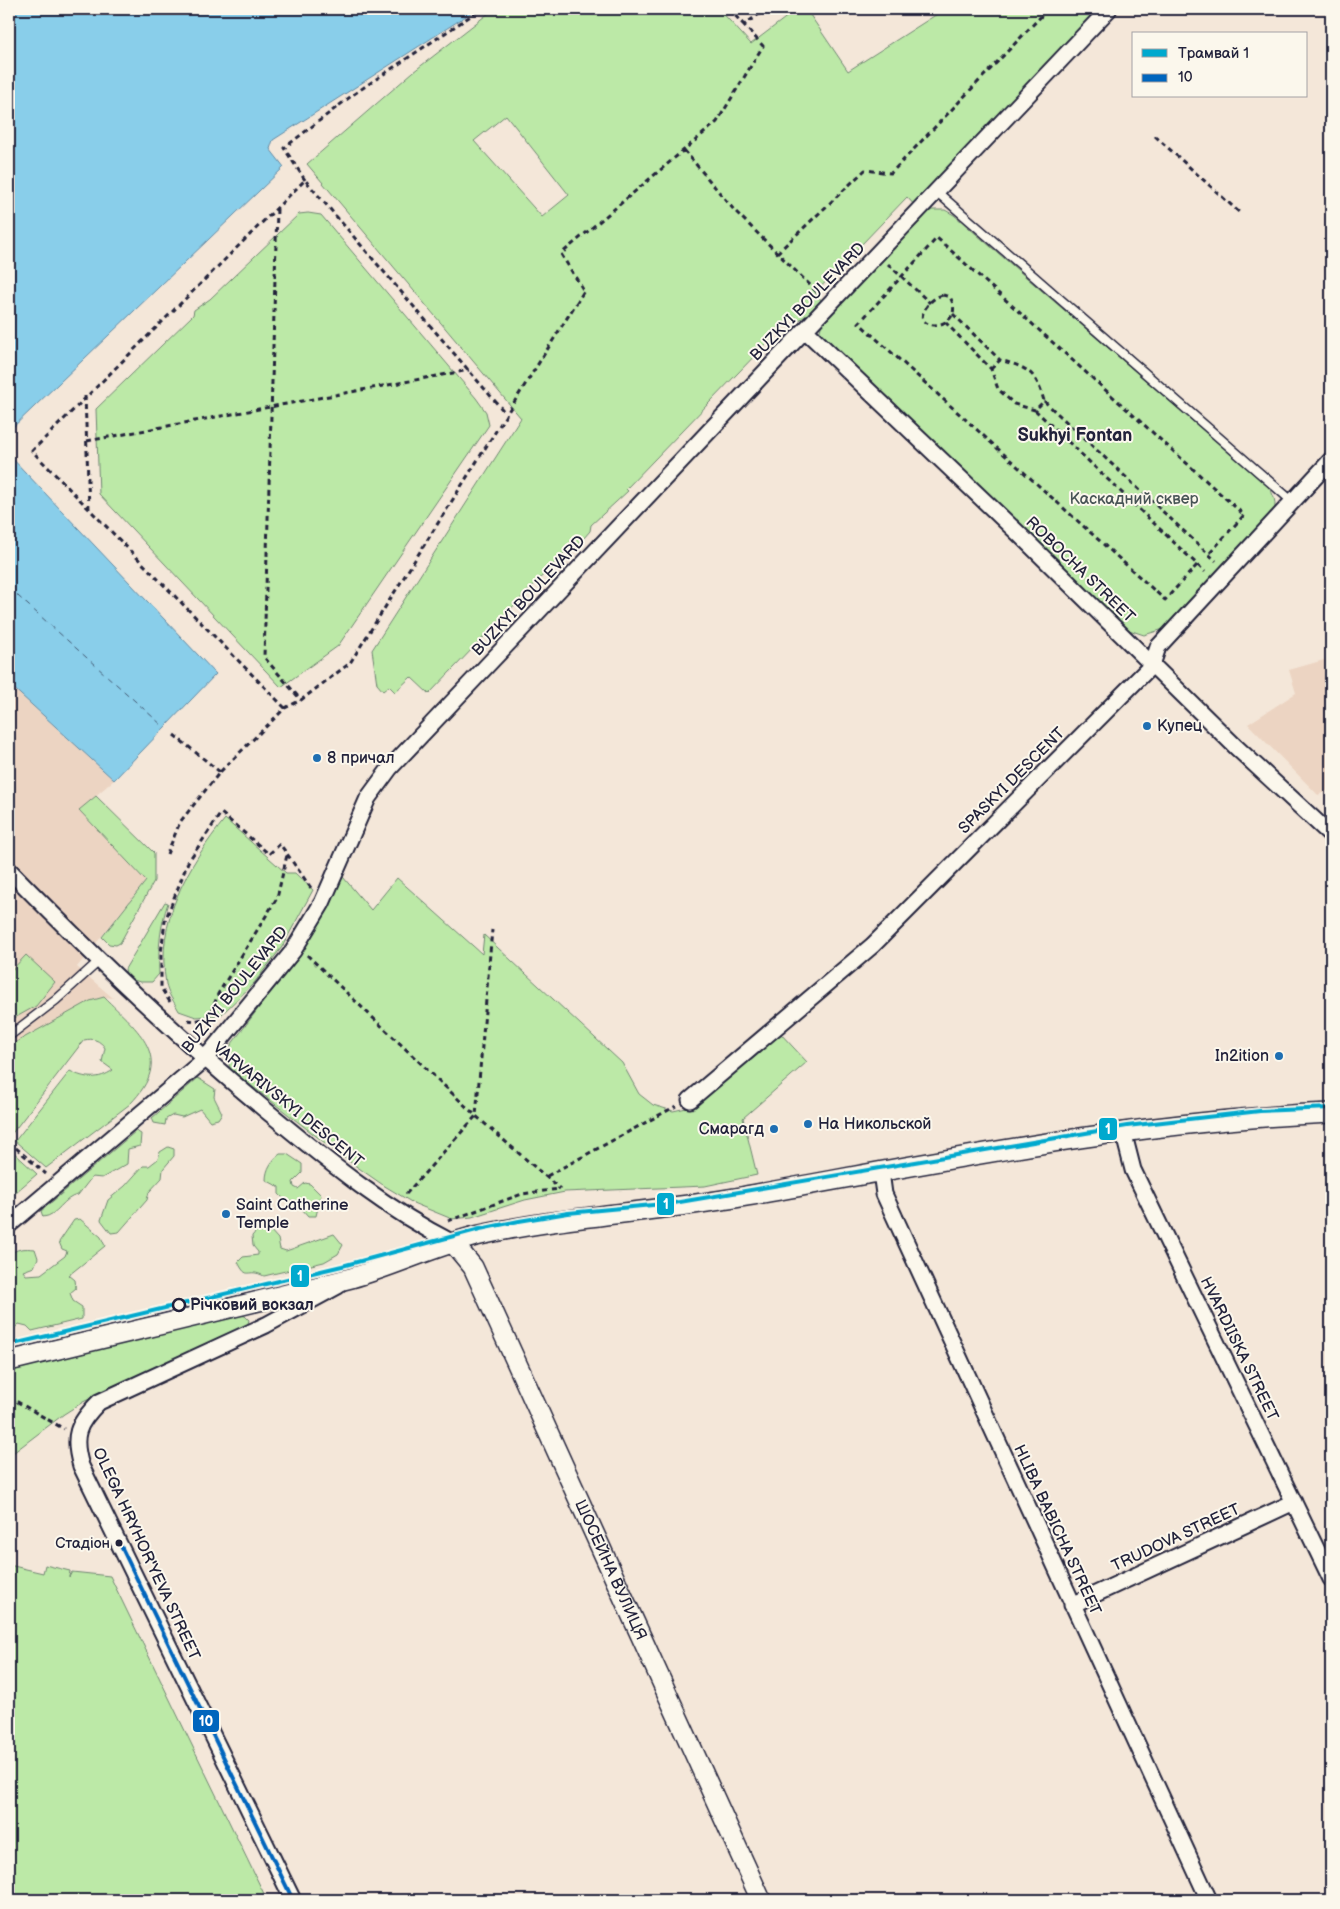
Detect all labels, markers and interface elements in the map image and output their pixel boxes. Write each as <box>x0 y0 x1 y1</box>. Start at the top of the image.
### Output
legend <box>1132 32 1308 98</box>
text: Трамвай 1 <box>1178 44 1249 63</box>
text: 10 <box>1178 68 1193 87</box>
street label: BUZKYI BOULEVARD <box>746 239 870 365</box>
district label: Sukhyi Fontan <box>1018 425 1132 446</box>
park label: Каскадний сквер <box>1069 490 1199 509</box>
street label: ROBOCHA STREET <box>1021 513 1139 627</box>
street label: BUZKYI BOULEVARD <box>468 532 590 660</box>
place label: Купец <box>1157 717 1203 736</box>
marker: Купец <box>1141 720 1153 732</box>
street label: SPASKYI DESCENT <box>955 724 1069 838</box>
place label: 8 причал <box>327 749 395 768</box>
marker: 8 причал <box>311 752 323 764</box>
street label: BUZKYI BOULEVARD <box>178 923 292 1057</box>
street label: VARVARIVSKYI DESCENT <box>209 1038 367 1172</box>
place label: In2ition <box>1215 1047 1269 1066</box>
marker: In2ition <box>1273 1050 1285 1062</box>
place label: На Никольской <box>818 1115 931 1134</box>
line badge: 1 <box>1098 1117 1118 1141</box>
marker: На Никольской <box>802 1118 814 1130</box>
place label: Смарагд <box>699 1120 764 1139</box>
text: 1 <box>1105 1121 1111 1138</box>
marker: Смарагд <box>768 1123 780 1135</box>
line badge: 1 <box>656 1192 675 1216</box>
place label: Saint Catherine Temple <box>236 1196 349 1233</box>
text: 1 <box>663 1196 669 1213</box>
marker: Saint Catherine Temple <box>220 1208 232 1220</box>
line badge: 1 <box>290 1264 310 1288</box>
text: 1 <box>297 1268 303 1285</box>
street label: HVARDIISKA STREET <box>1196 1274 1282 1424</box>
place label: Річковий вокзал <box>190 1296 314 1315</box>
marker: Річковий вокзал <box>172 1298 186 1312</box>
street label: HLIBA BABICHA STREET <box>1009 1442 1105 1618</box>
street label: OLEGA HRYHOR'YEVA STREET <box>88 1445 204 1664</box>
street label: ШОСЕЙНА ВУЛИЦЯ <box>571 1497 651 1643</box>
street label: TRUDOVA STREET <box>1109 1500 1244 1576</box>
place label: Стадіон <box>55 1534 110 1553</box>
marker: Стадіон <box>114 1538 124 1548</box>
line badge: 10 <box>192 1709 220 1733</box>
text: 10 <box>199 1713 214 1730</box>

